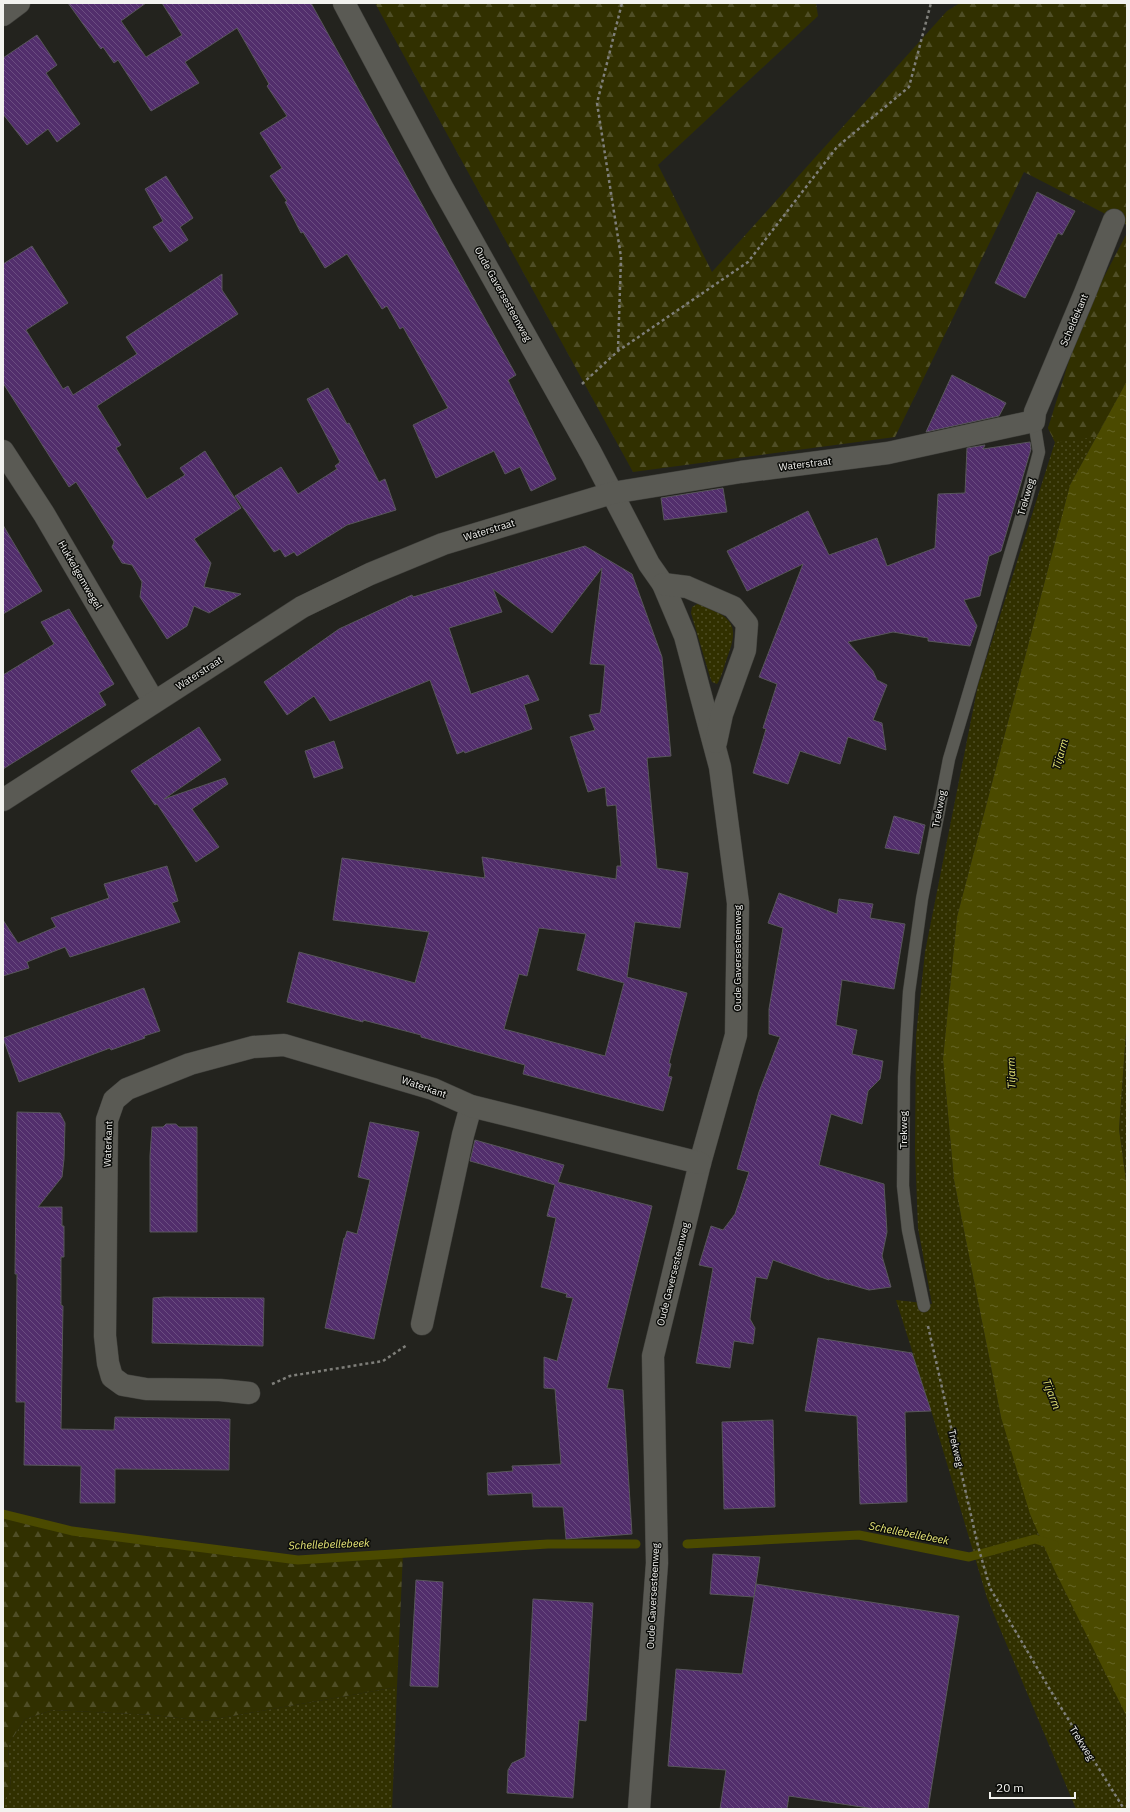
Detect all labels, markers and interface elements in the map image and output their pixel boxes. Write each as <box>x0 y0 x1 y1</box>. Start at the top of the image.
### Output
street label: Oude Gaversesteenweg <box>472 244 535 344</box>
street label: Scheldekant <box>1057 291 1091 348</box>
street label: Waterstraat <box>778 454 833 474</box>
street label: Trekweg <box>1015 476 1038 517</box>
street label: Waterstraat <box>462 516 517 544</box>
street label: Hukkelgemwegel <box>55 538 105 612</box>
street label: Waterstraat <box>173 653 225 693</box>
water label: Tijarm <box>1049 737 1071 771</box>
street label: Trekweg <box>929 788 949 829</box>
street label: Oude Gaversesteenweg <box>731 904 744 1011</box>
water label: Tijarm <box>1003 1057 1019 1089</box>
street label: Waterkant <box>400 1073 449 1101</box>
street label: Trekweg <box>897 1110 910 1149</box>
street label: Waterkant <box>101 1120 115 1167</box>
street label: Oude Gaversesteenweg <box>654 1220 692 1327</box>
water label: Tijarm <box>1040 1377 1064 1411</box>
street label: Trekweg <box>945 1428 967 1469</box>
water label: Schellebellebeek <box>868 1518 951 1548</box>
water label: Schellebellebeek <box>288 1536 370 1552</box>
street label: Oude Gaversesteenweg <box>644 1542 662 1649</box>
street label: Trekweg <box>1066 1723 1098 1763</box>
scale bar <box>990 1774 1075 1800</box>
text: 20 m <box>996 1780 1024 1795</box>

